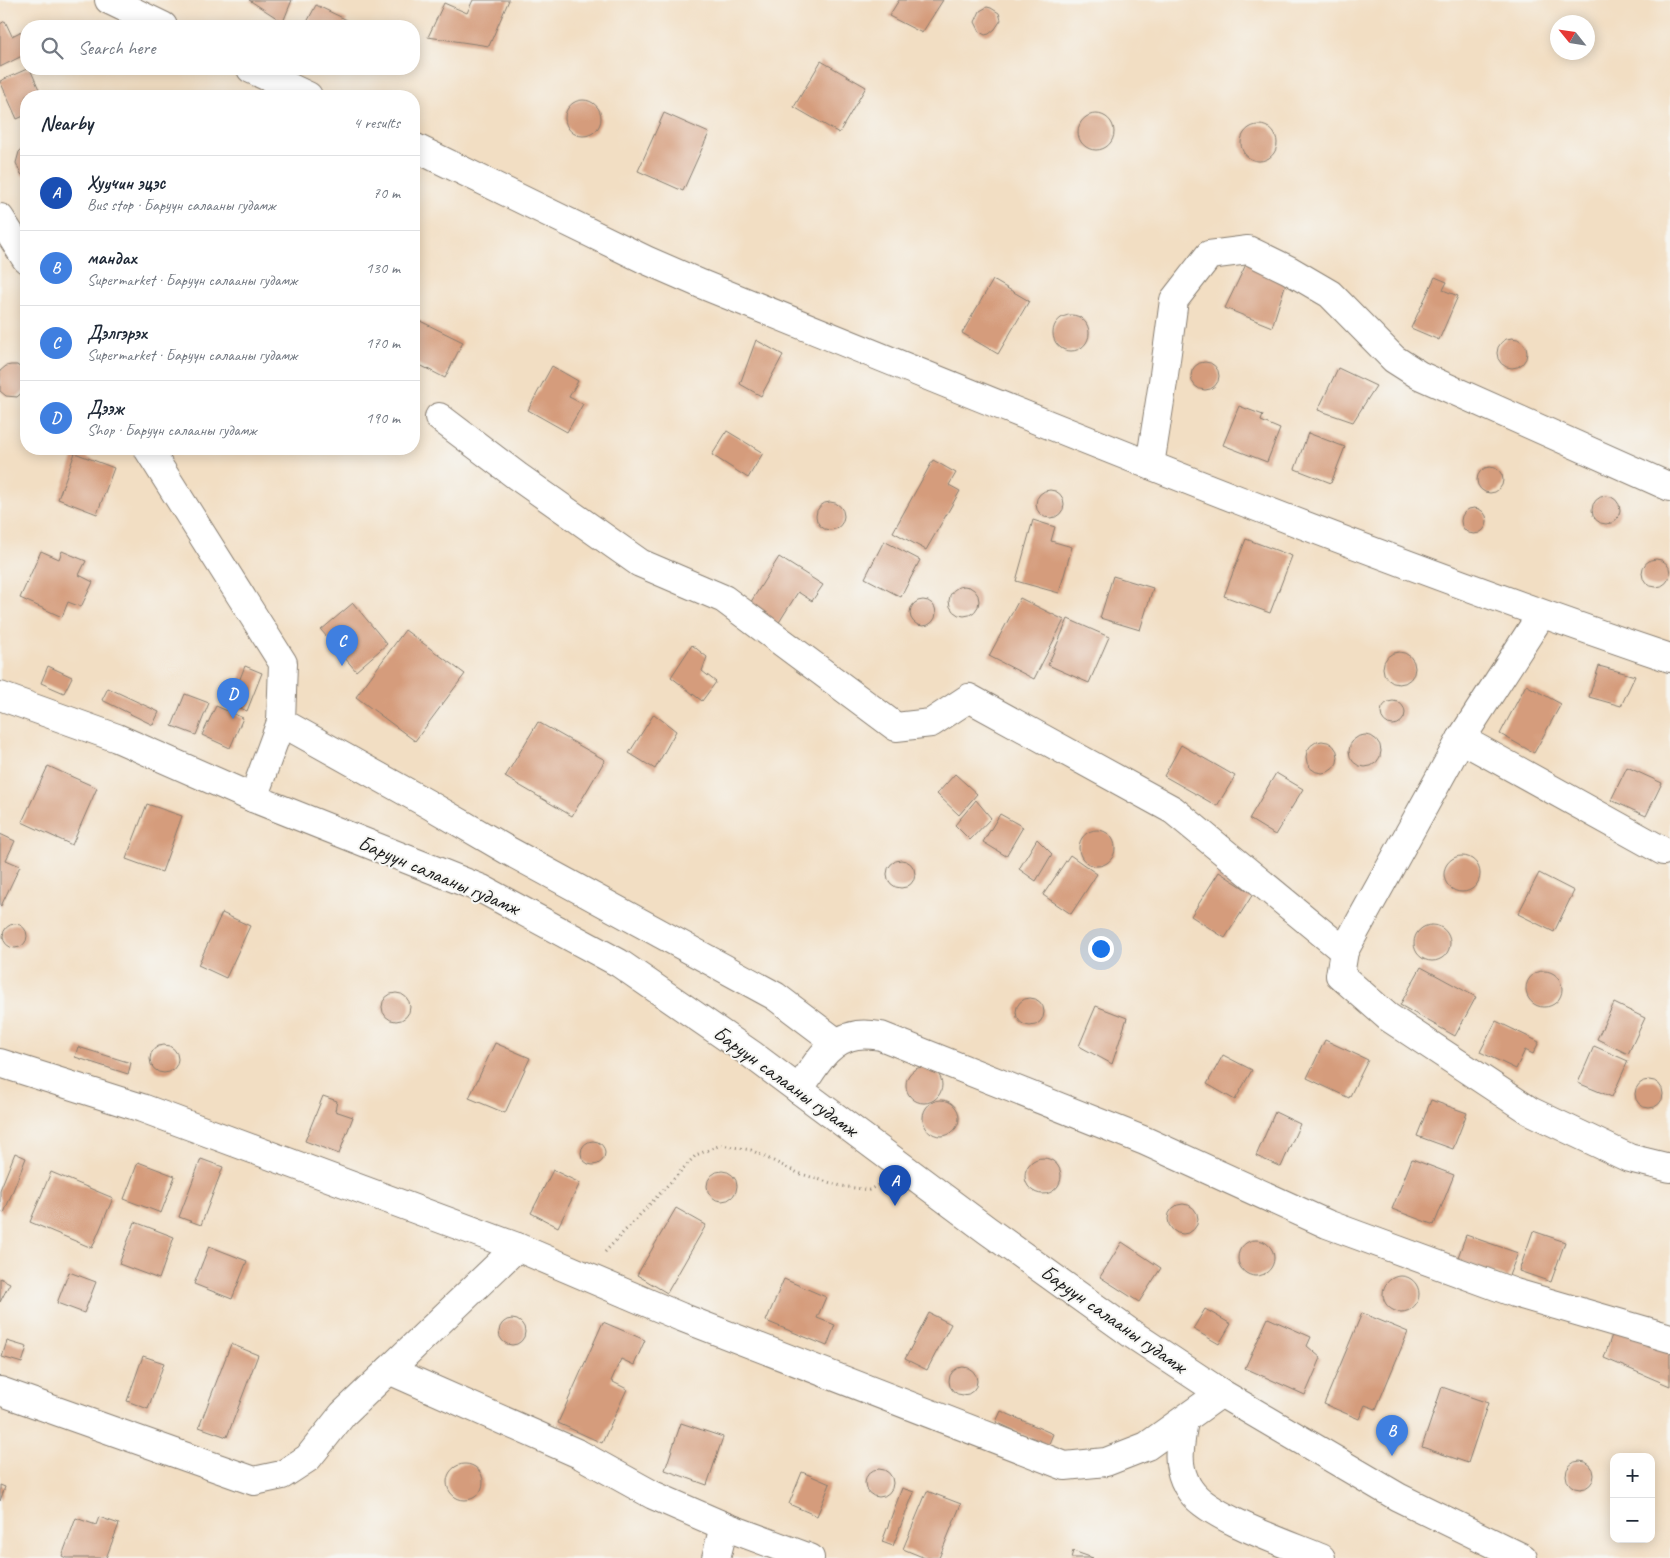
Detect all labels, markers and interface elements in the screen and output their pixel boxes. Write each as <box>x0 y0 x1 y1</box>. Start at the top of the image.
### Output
north arrow <box>1550 15 1595 60</box>
search box <box>20 20 420 75</box>
icon: search <box>38 34 66 62</box>
text: Search here <box>78 36 155 60</box>
text: Nearby <box>40 110 93 136</box>
text: 4 results <box>353 113 400 133</box>
text: Хуучин эцэс <box>87 171 165 195</box>
text: A <box>52 183 60 203</box>
text: 70 m <box>373 183 400 203</box>
text: Bus stop · Баруун салааны гудамж <box>87 195 275 215</box>
text: мандах <box>87 246 136 270</box>
text: B <box>52 258 60 278</box>
text: 130 m <box>366 258 400 278</box>
text: Supermarket · Баруун салааны гудамж <box>87 270 297 290</box>
text: Дэлгэрэх <box>87 321 146 345</box>
text: C <box>52 333 60 353</box>
text: 170 m <box>366 333 400 353</box>
text: Supermarket · Баруун салааны гудамж <box>87 345 297 365</box>
text: Дээж <box>87 396 124 420</box>
text: D <box>51 408 61 428</box>
text: 190 m <box>366 408 400 428</box>
text: Shop · Баруун салааны гудамж <box>87 420 257 440</box>
pin: C <box>326 625 358 666</box>
pin: D <box>217 678 249 719</box>
street label: Баруун салааны гудамж <box>354 829 525 921</box>
your location <box>1088 936 1114 962</box>
street label: Баруун салааны гудамж <box>708 1020 865 1143</box>
pin: A <box>879 1165 911 1206</box>
street label: Баруун салааны гудамж <box>1036 1259 1194 1380</box>
pin: B <box>1376 1415 1408 1456</box>
map controls <box>1610 1453 1655 1543</box>
button: + <box>1610 1453 1655 1498</box>
button: − <box>1610 1498 1655 1543</box>

